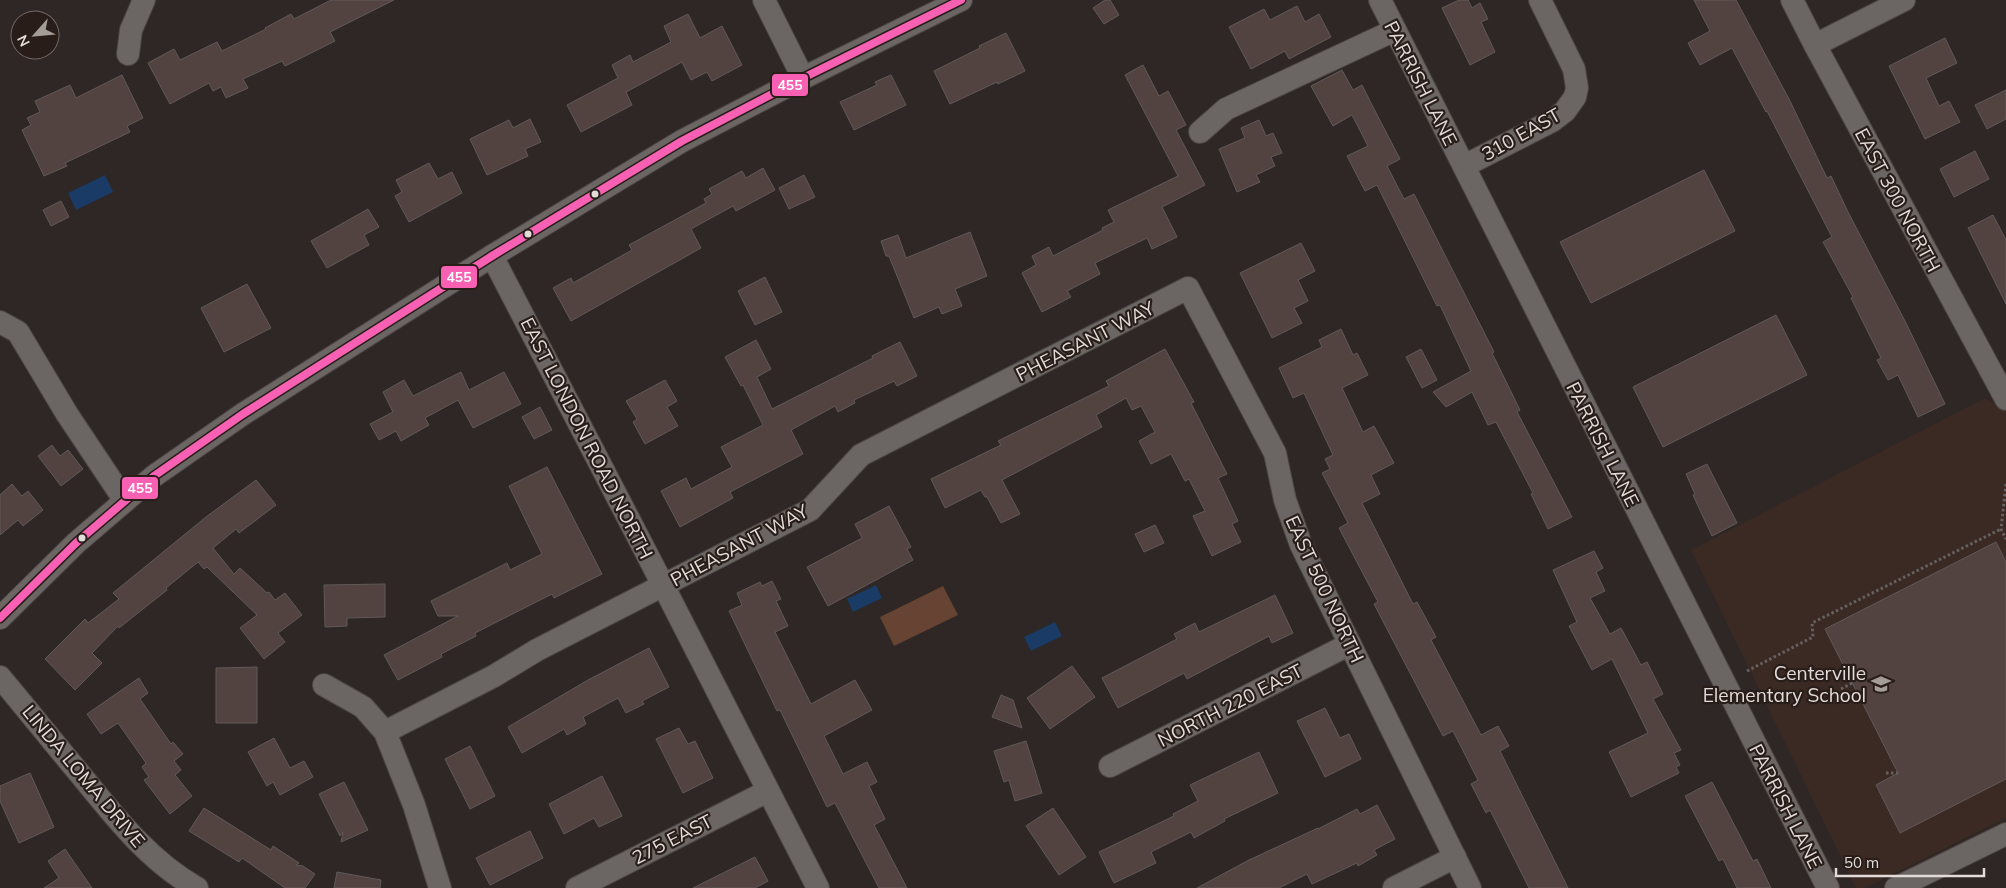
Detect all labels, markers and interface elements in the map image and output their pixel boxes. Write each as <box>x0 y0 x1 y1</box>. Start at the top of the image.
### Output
north arrow <box>10 10 60 60</box>
street label: PARRISH LANE <box>1379 17 1463 149</box>
text: N <box>13 32 34 50</box>
line badge: 455 <box>771 73 809 97</box>
text: 455 <box>777 76 803 94</box>
street label: 310 EAST <box>1477 102 1565 166</box>
street label: EAST 300 NORTH <box>1850 124 1946 276</box>
unlabelled marker <box>590 189 600 199</box>
unlabelled marker <box>523 229 533 239</box>
line badge: 455 <box>440 265 478 289</box>
text: 455 <box>446 268 472 286</box>
street label: PHEASANT WAY <box>1012 295 1159 386</box>
street label: EAST LONDON ROAD NORTH <box>516 313 658 563</box>
street label: PARRISH LANE <box>1561 378 1645 510</box>
line badge: 455 <box>121 476 159 500</box>
text: 455 <box>127 479 153 497</box>
street label: PHEASANT WAY <box>666 498 812 591</box>
street label: EAST 500 NORTH <box>1280 512 1370 666</box>
unlabelled marker <box>77 533 87 543</box>
street label: NORTH 220 EAST <box>1153 658 1307 752</box>
place label: Centerville Elementary School <box>1703 661 1866 707</box>
school or university icon: Centerville Elementary School <box>1870 673 1892 695</box>
street label: LINDA LOMA DRIVE <box>17 700 151 852</box>
street label: PARRISH LANE <box>1744 740 1828 872</box>
street label: 275 EAST <box>628 808 717 869</box>
scale bar <box>1836 846 1984 878</box>
text: 50 m <box>1844 853 1879 872</box>

